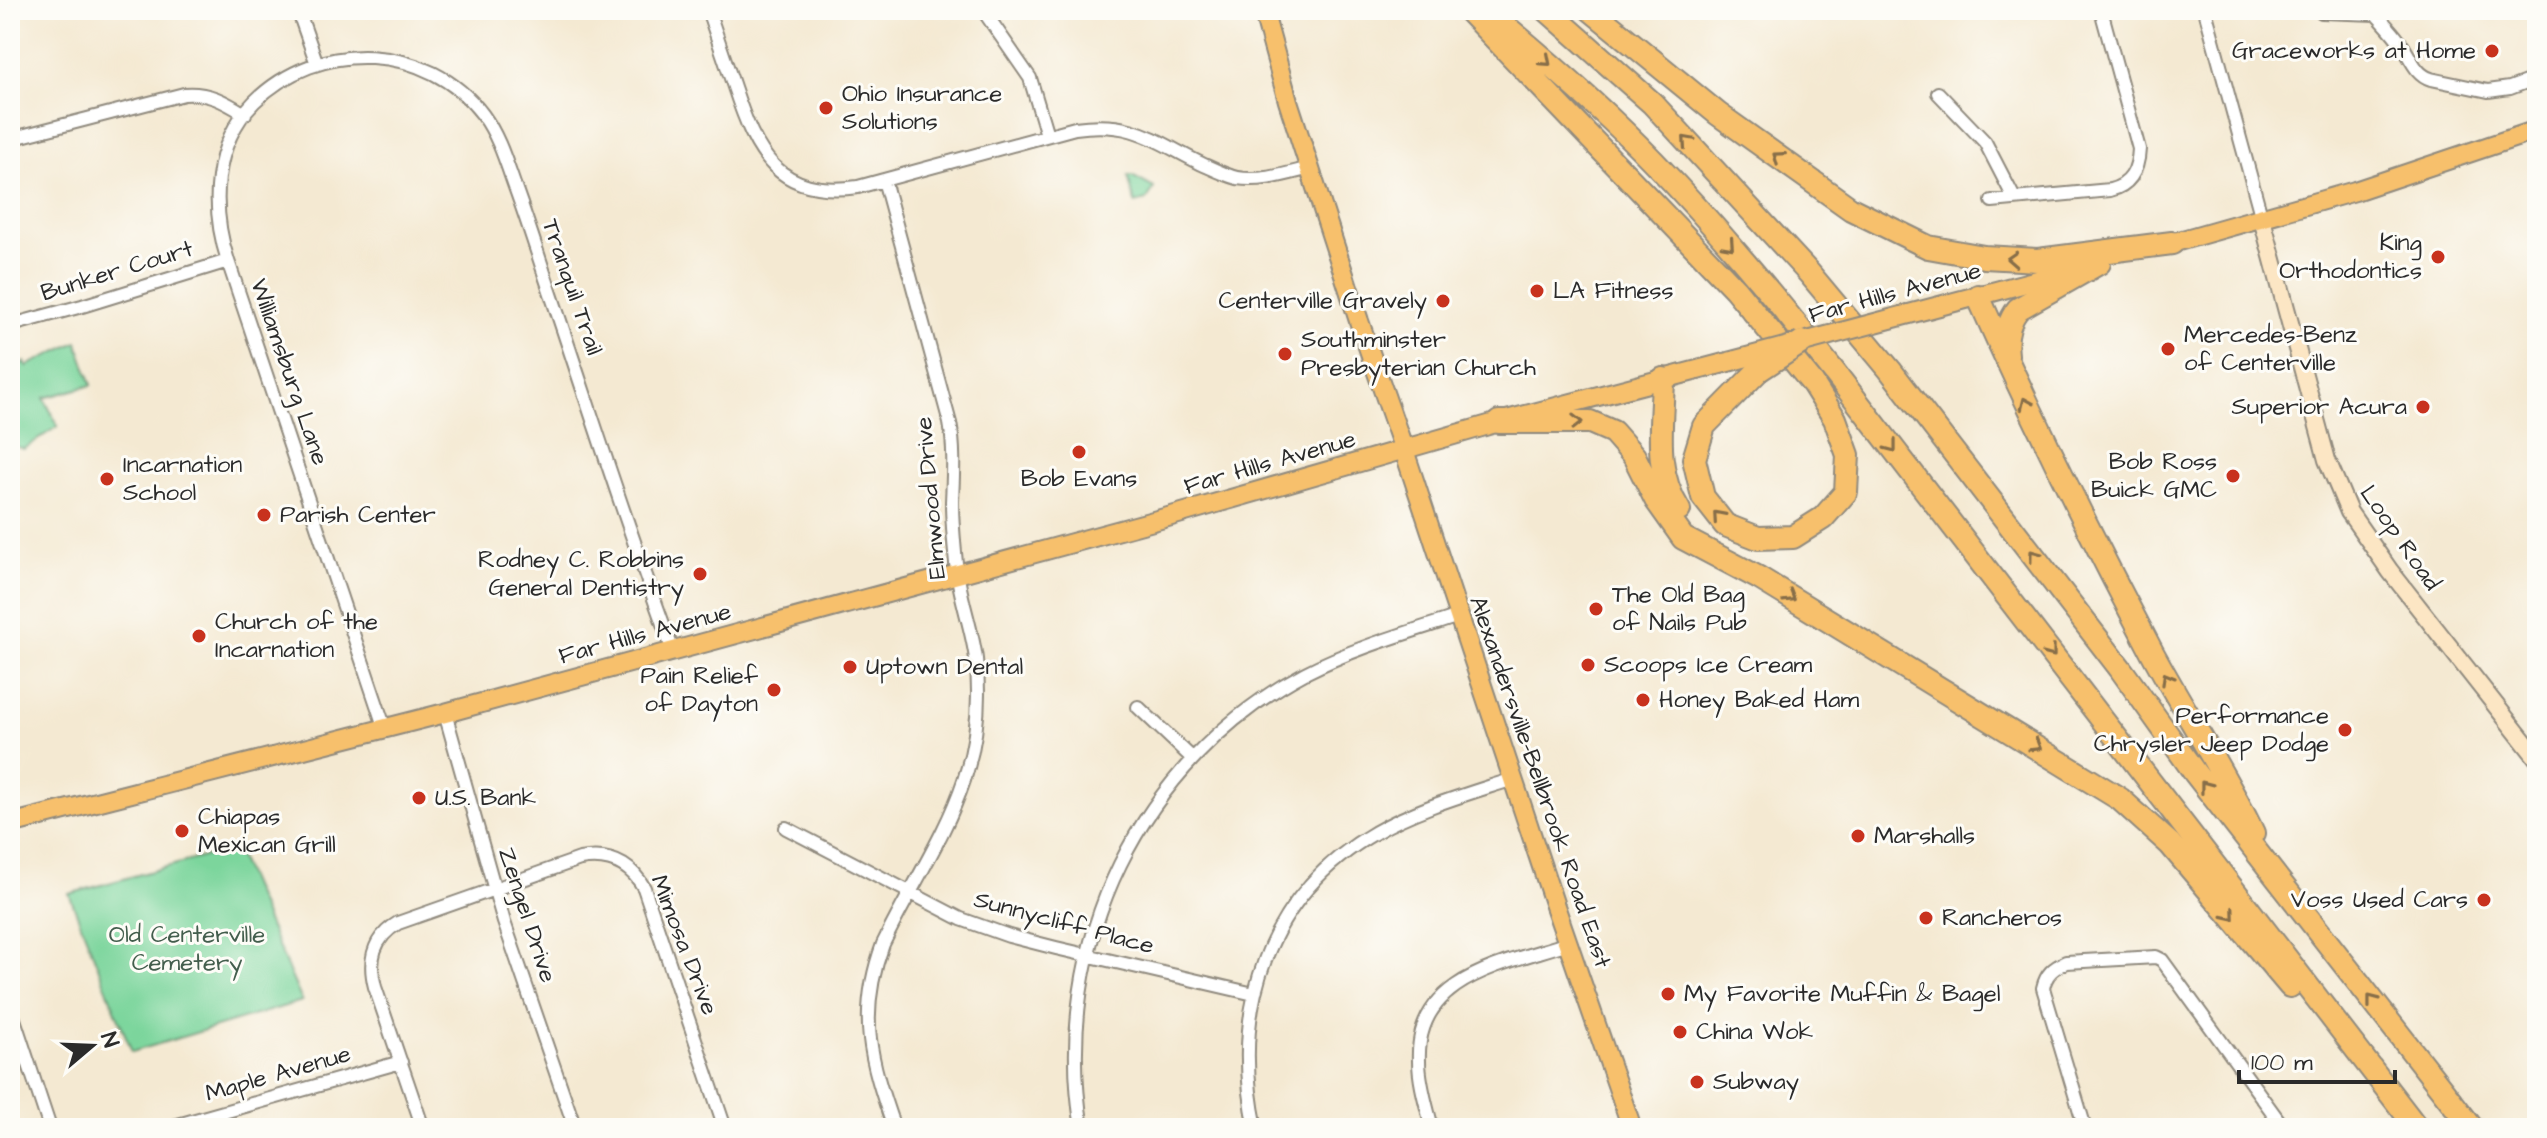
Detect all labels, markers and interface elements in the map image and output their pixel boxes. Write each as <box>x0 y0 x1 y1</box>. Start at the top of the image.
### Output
place label: Graceworks at Home <box>2232 34 2476 68</box>
marker: Graceworks at Home <box>2483 42 2501 60</box>
one-way arrow <box>1536 51 1551 65</box>
place label: Ohio Insurance Solutions <box>842 77 1002 139</box>
marker: Ohio Insurance Solutions <box>817 99 835 117</box>
one-way arrow <box>1683 136 1697 151</box>
one-way arrow <box>1772 152 1787 167</box>
street label: Tranquil Trail <box>533 214 611 360</box>
place label: King Orthodontics <box>2279 226 2422 288</box>
street label: Bunker Court <box>37 232 198 310</box>
one-way arrow <box>1719 235 1734 250</box>
marker: King Orthodontics <box>2429 248 2447 266</box>
one-way arrow <box>2005 250 2018 267</box>
street label: Far Hills Avenue <box>1805 254 1985 332</box>
street label: Williamsburg Lane <box>240 274 337 470</box>
place label: LA Fitness <box>1553 274 1674 308</box>
marker: LA Fitness <box>1528 282 1546 300</box>
place label: Centerville Gravely <box>1218 284 1427 319</box>
marker: Centerville Gravely <box>1434 292 1452 310</box>
place label: Mercedes-Benz of Centerville <box>2184 318 2357 380</box>
place label: Southminster Presbyterian Church <box>1301 323 1536 386</box>
marker: Mercedes-Benz of Centerville <box>2159 340 2177 358</box>
marker: Southminster Presbyterian Church <box>1276 345 1294 363</box>
place label: Superior Acura <box>2232 390 2407 424</box>
one-way arrow <box>2019 397 2035 411</box>
marker: Superior Acura <box>2414 398 2432 416</box>
one-way arrow <box>1571 413 1584 431</box>
street label: Elmwood Drive <box>907 415 955 581</box>
street label: Far Hills Avenue <box>1180 422 1360 504</box>
one-way arrow <box>1883 438 1897 453</box>
marker: Bob Evans <box>1070 443 1088 461</box>
place label: Bob Ross Buick GMC <box>2091 445 2217 507</box>
place label: Incarnation School <box>123 448 242 510</box>
place label: Bob Evans <box>1021 462 1137 496</box>
marker: Bob Ross Buick GMC <box>2224 467 2242 485</box>
marker: Incarnation School <box>98 470 116 488</box>
street label: Loop Road <box>2351 478 2449 598</box>
place label: Parish Center <box>280 498 436 532</box>
marker: Parish Center <box>255 506 273 524</box>
one-way arrow <box>1713 511 1728 525</box>
place label: Rodney C. Robbins General Dentistry <box>478 543 684 606</box>
one-way arrow <box>2029 549 2043 564</box>
marker: Rodney C. Robbins General Dentistry <box>691 565 709 583</box>
place label: The Old Bag of Nails Pub <box>1612 578 1747 640</box>
one-way arrow <box>1781 587 1796 603</box>
street label: Alexandersville-Bellbrook Road East <box>1460 592 1620 973</box>
street label: Far Hills Avenue <box>555 595 735 673</box>
marker: The Old Bag of Nails Pub <box>1587 600 1605 618</box>
place label: Church of the Incarnation <box>215 605 378 667</box>
marker: Church of the Incarnation <box>190 627 208 645</box>
one-way arrow <box>2042 644 2056 658</box>
place label: Scoops Ice Cream <box>1604 648 1812 682</box>
place label: Uptown Dental <box>866 650 1023 684</box>
marker: Scoops Ice Cream <box>1579 656 1597 674</box>
marker: Uptown Dental <box>841 658 859 676</box>
place label: Pain Relief of Dayton <box>641 659 759 722</box>
one-way arrow <box>2161 672 2177 687</box>
marker: Pain Relief of Dayton <box>765 681 783 699</box>
place label: Honey Baked Ham <box>1659 683 1859 718</box>
marker: Honey Baked Ham <box>1634 691 1652 709</box>
place label: Performance Chrysler Jeep Dodge <box>2094 699 2329 762</box>
marker: Performance Chrysler Jeep Dodge <box>2336 721 2354 739</box>
one-way arrow <box>2027 736 2042 752</box>
one-way arrow <box>2201 780 2215 795</box>
place label: U.S. Bank <box>435 781 537 815</box>
marker: U.S. Bank <box>410 789 428 807</box>
place label: Chiapas Mexican Grill <box>198 800 336 862</box>
place label: Marshalls <box>1874 819 1975 853</box>
marker: Chiapas Mexican Grill <box>173 822 191 840</box>
marker: Marshalls <box>1849 827 1867 845</box>
street label: Zengel Drive <box>488 843 565 987</box>
street label: Mimosa Drive <box>642 870 726 1020</box>
street label: Sunnycliff Place <box>970 883 1158 964</box>
place label: Voss Used Cars <box>2291 883 2468 917</box>
marker: Voss Used Cars <box>2475 891 2493 909</box>
place label: Rancheros <box>1942 901 2062 935</box>
one-way arrow <box>2220 906 2235 921</box>
marker: Rancheros <box>1917 909 1935 927</box>
park label: Old Centerville Cemetery <box>109 918 265 981</box>
place label: My Favorite Muffin & Bagel <box>1684 977 2000 1012</box>
marker: My Favorite Muffin & Bagel <box>1659 985 1677 1003</box>
one-way arrow <box>2367 995 2382 1009</box>
north arrow <box>52 1006 132 1086</box>
place label: China Wok <box>1696 1015 1813 1049</box>
marker: China Wok <box>1671 1023 1689 1041</box>
text: N <box>93 1028 126 1052</box>
scale bar <box>2239 1034 2395 1084</box>
street label: Maple Avenue <box>201 1037 355 1111</box>
text: 100 m <box>2251 1046 2313 1080</box>
place label: Subway <box>1713 1065 1799 1100</box>
marker: Subway <box>1688 1073 1706 1091</box>

